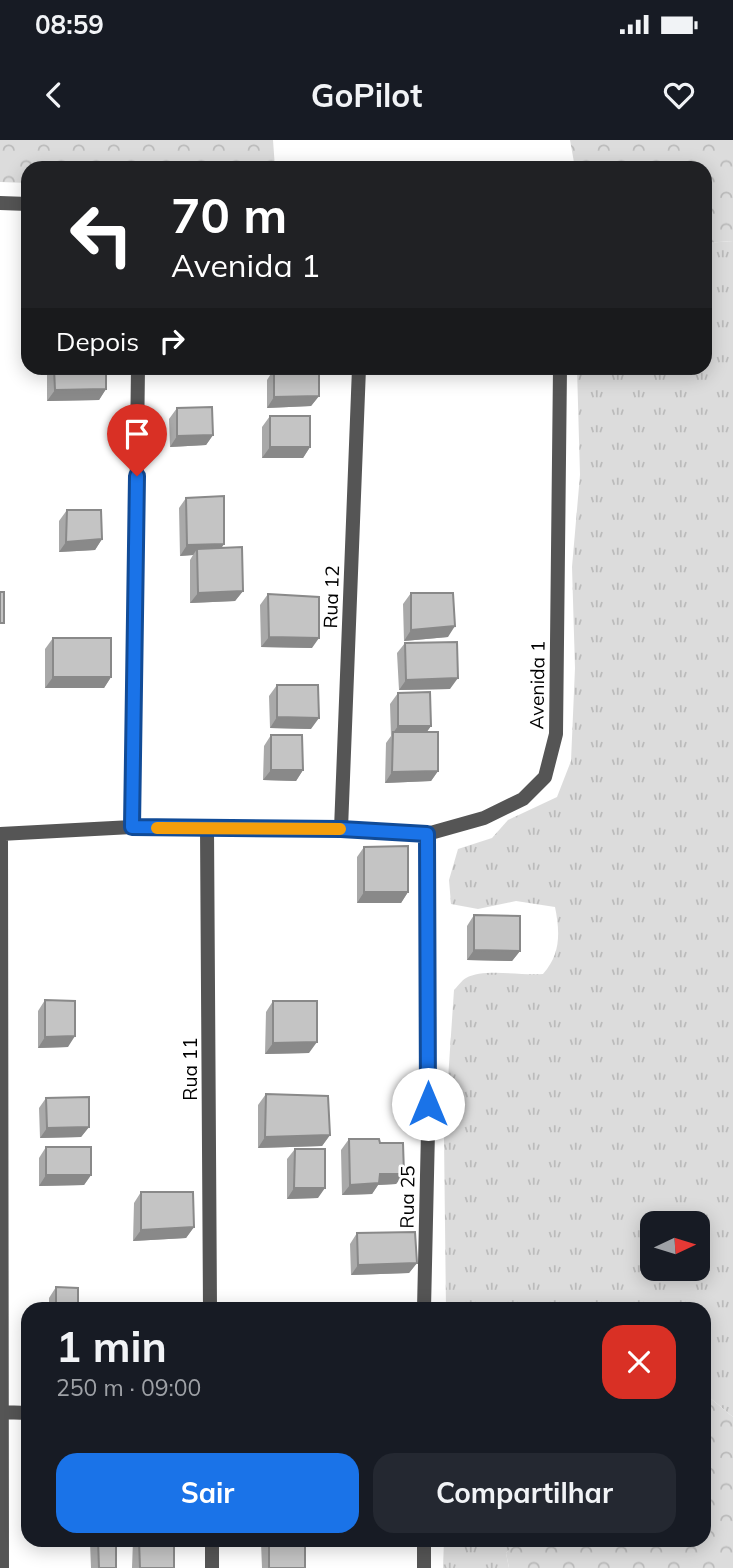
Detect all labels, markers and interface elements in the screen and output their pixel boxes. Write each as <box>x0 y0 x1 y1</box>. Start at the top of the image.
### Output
text: 08:59 <box>35 8 104 41</box>
text: GoPilot <box>311 75 422 115</box>
icon: back <box>35 76 73 114</box>
icon: heart <box>660 76 698 114</box>
text: 70 m <box>171 184 287 245</box>
icon: left <box>56 189 147 280</box>
text: Avenida 1 <box>171 245 320 285</box>
icon: right <box>153 322 191 360</box>
text: Depois <box>56 325 139 358</box>
pin <box>107 404 167 476</box>
icon: arrive <box>118 415 156 453</box>
street label: Rua 12 <box>318 565 344 629</box>
street label: Avenida 1 <box>524 641 550 729</box>
street label: Rua 11 <box>178 1037 202 1101</box>
position arrow <box>391 1067 465 1141</box>
street label: Rua 25 <box>394 1165 420 1229</box>
north arrow <box>640 1211 710 1281</box>
map controls <box>640 1211 710 1281</box>
text: 1 min <box>56 1320 167 1373</box>
button: close <box>602 1325 676 1399</box>
text: 250 m · 09:00 <box>56 1373 201 1402</box>
button: Sair <box>56 1453 359 1533</box>
button: Compartilhar <box>373 1453 676 1533</box>

